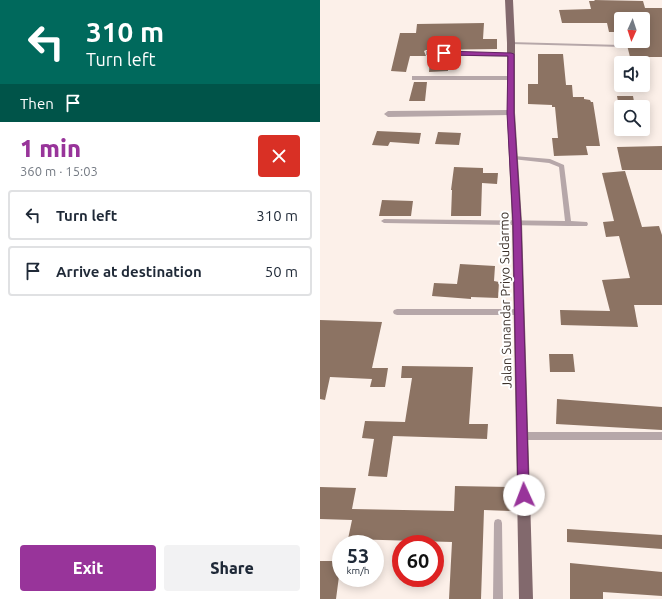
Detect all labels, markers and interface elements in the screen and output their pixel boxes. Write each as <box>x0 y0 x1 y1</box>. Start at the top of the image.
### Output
north arrow <box>614 12 650 48</box>
map controls <box>614 12 650 136</box>
icon: left <box>20 16 72 68</box>
text: 310 m <box>86 16 164 47</box>
pin <box>427 36 461 70</box>
icon: arrive <box>433 42 455 64</box>
text: Turn left <box>86 49 156 69</box>
button: sound <box>614 56 650 92</box>
icon: arrive <box>62 92 84 114</box>
text: Then <box>20 95 54 112</box>
button: search <box>614 100 650 136</box>
text: 1 min <box>20 135 81 162</box>
button: close <box>258 135 300 177</box>
text: 360 m · 15:03 <box>20 164 98 178</box>
icon: left <box>22 204 44 226</box>
text: Turn left <box>56 207 117 224</box>
text: 310 m <box>256 207 298 224</box>
street label: Jalan Sunandar Priyo Sudarmo <box>496 212 514 388</box>
icon: arrive <box>22 260 44 282</box>
text: Arrive at destination <box>56 263 202 280</box>
text: 50 m <box>265 263 298 280</box>
position arrow <box>503 474 545 516</box>
speed limit sign: 60 <box>392 535 444 587</box>
text: 53 <box>347 544 369 567</box>
button: Exit <box>20 545 156 591</box>
button: Share <box>164 545 300 591</box>
text: km/h <box>346 565 370 576</box>

